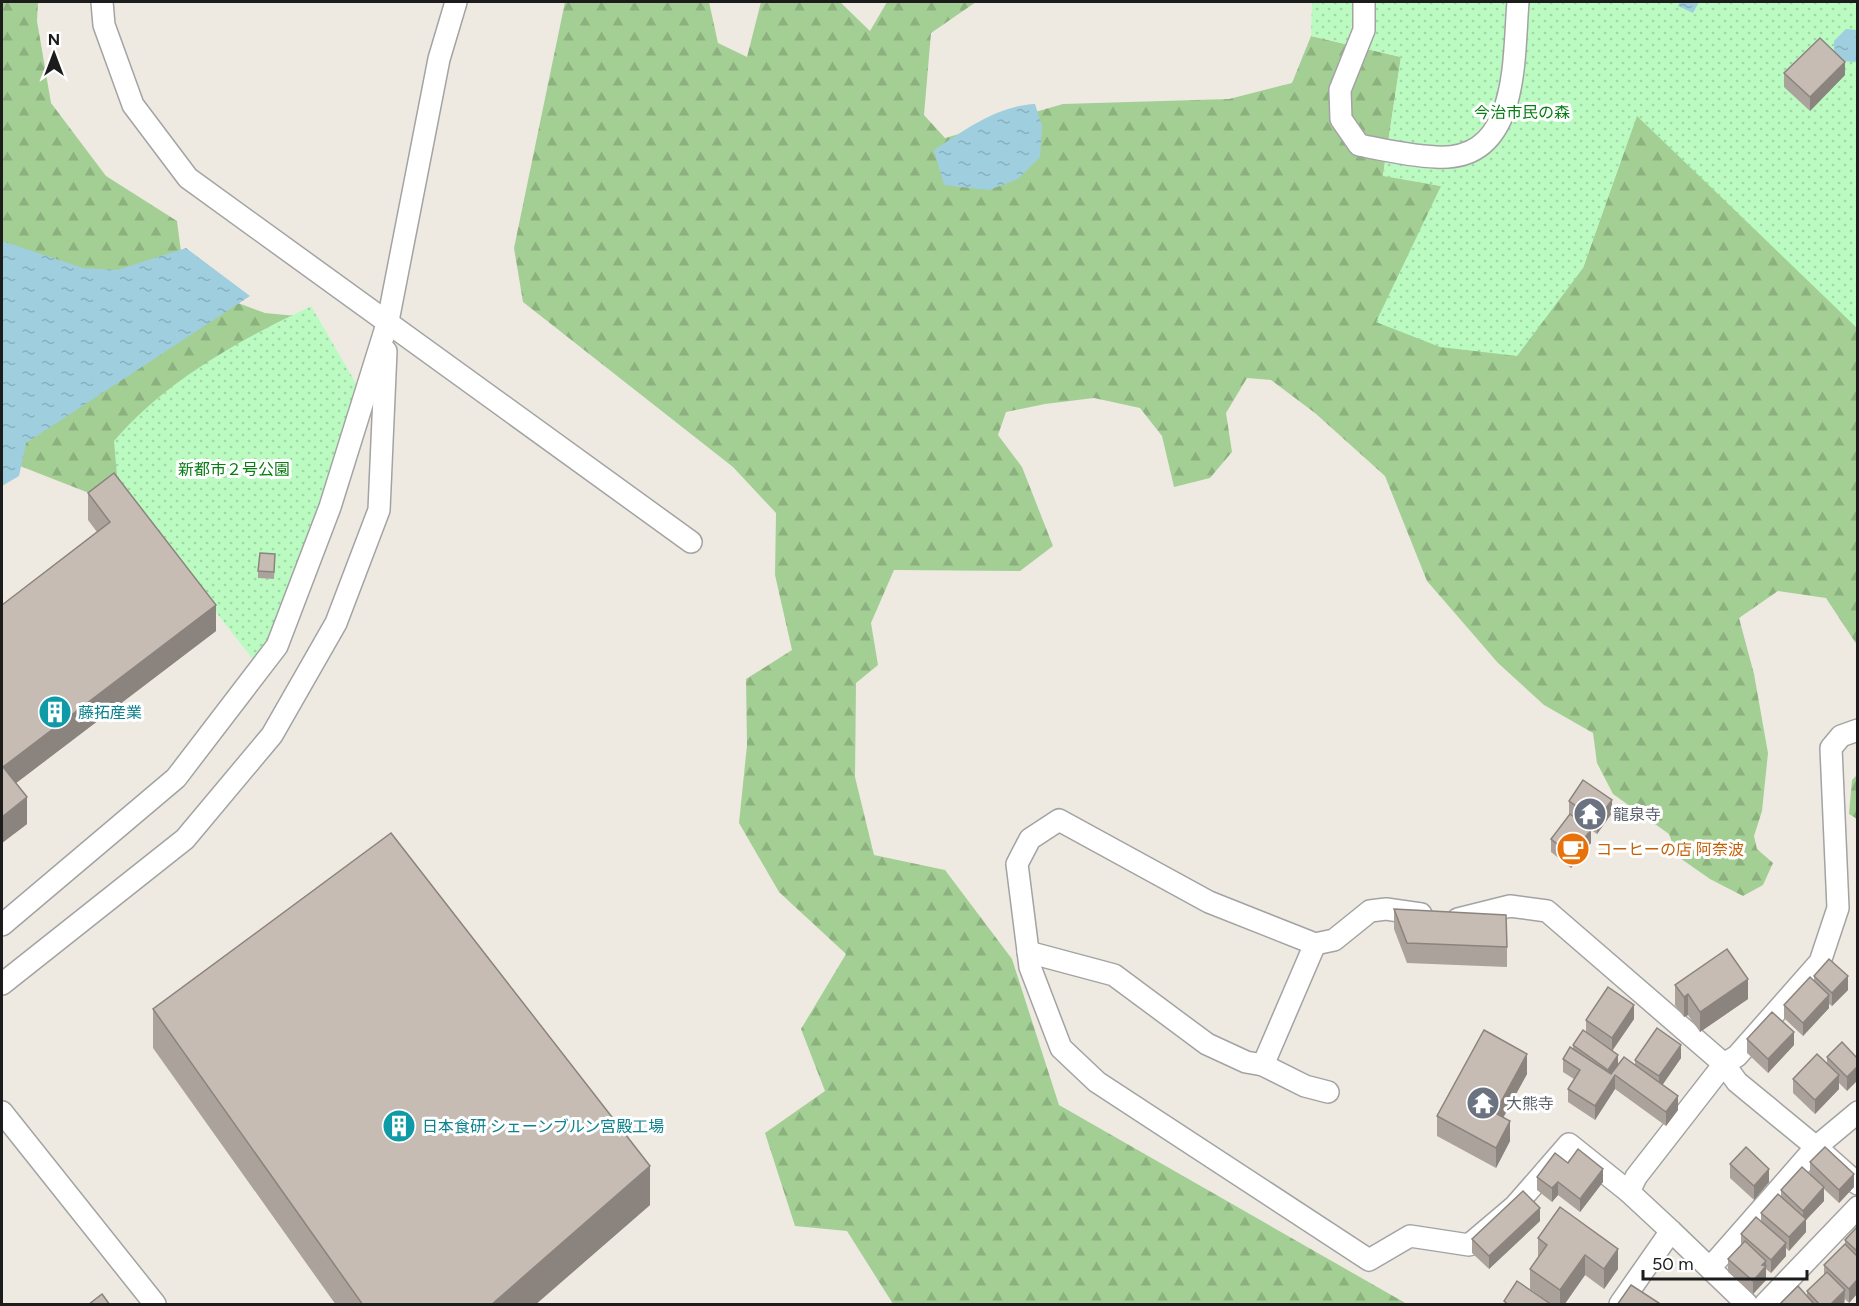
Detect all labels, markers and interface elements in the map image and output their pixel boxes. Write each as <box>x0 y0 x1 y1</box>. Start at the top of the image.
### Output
north arrow <box>24 24 84 84</box>
text: N <box>48 30 60 49</box>
park label: 今治市民の森 <box>1474 103 1570 122</box>
park label: 新都市２号公園 <box>178 460 290 479</box>
building icon: 藤拓産業 <box>37 694 73 730</box>
place label: 藤拓産業 <box>78 703 142 722</box>
temple icon: 龍泉寺 <box>1572 796 1608 832</box>
place label: 龍泉寺 <box>1613 805 1661 824</box>
cafe icon: コーヒーの店 阿奈波 <box>1555 831 1591 867</box>
place label: コーヒーの店 阿奈波 <box>1596 840 1744 859</box>
temple icon: 大熊寺 <box>1465 1085 1501 1121</box>
place label: 大熊寺 <box>1506 1094 1554 1113</box>
building icon: 日本食研 シェーンブルン宮殿工場 <box>381 1108 417 1144</box>
place label: 日本食研 シェーンブルン宮殿工場 <box>422 1117 664 1136</box>
scale bar <box>1643 1243 1806 1281</box>
text: 50 m <box>1652 1253 1694 1275</box>

